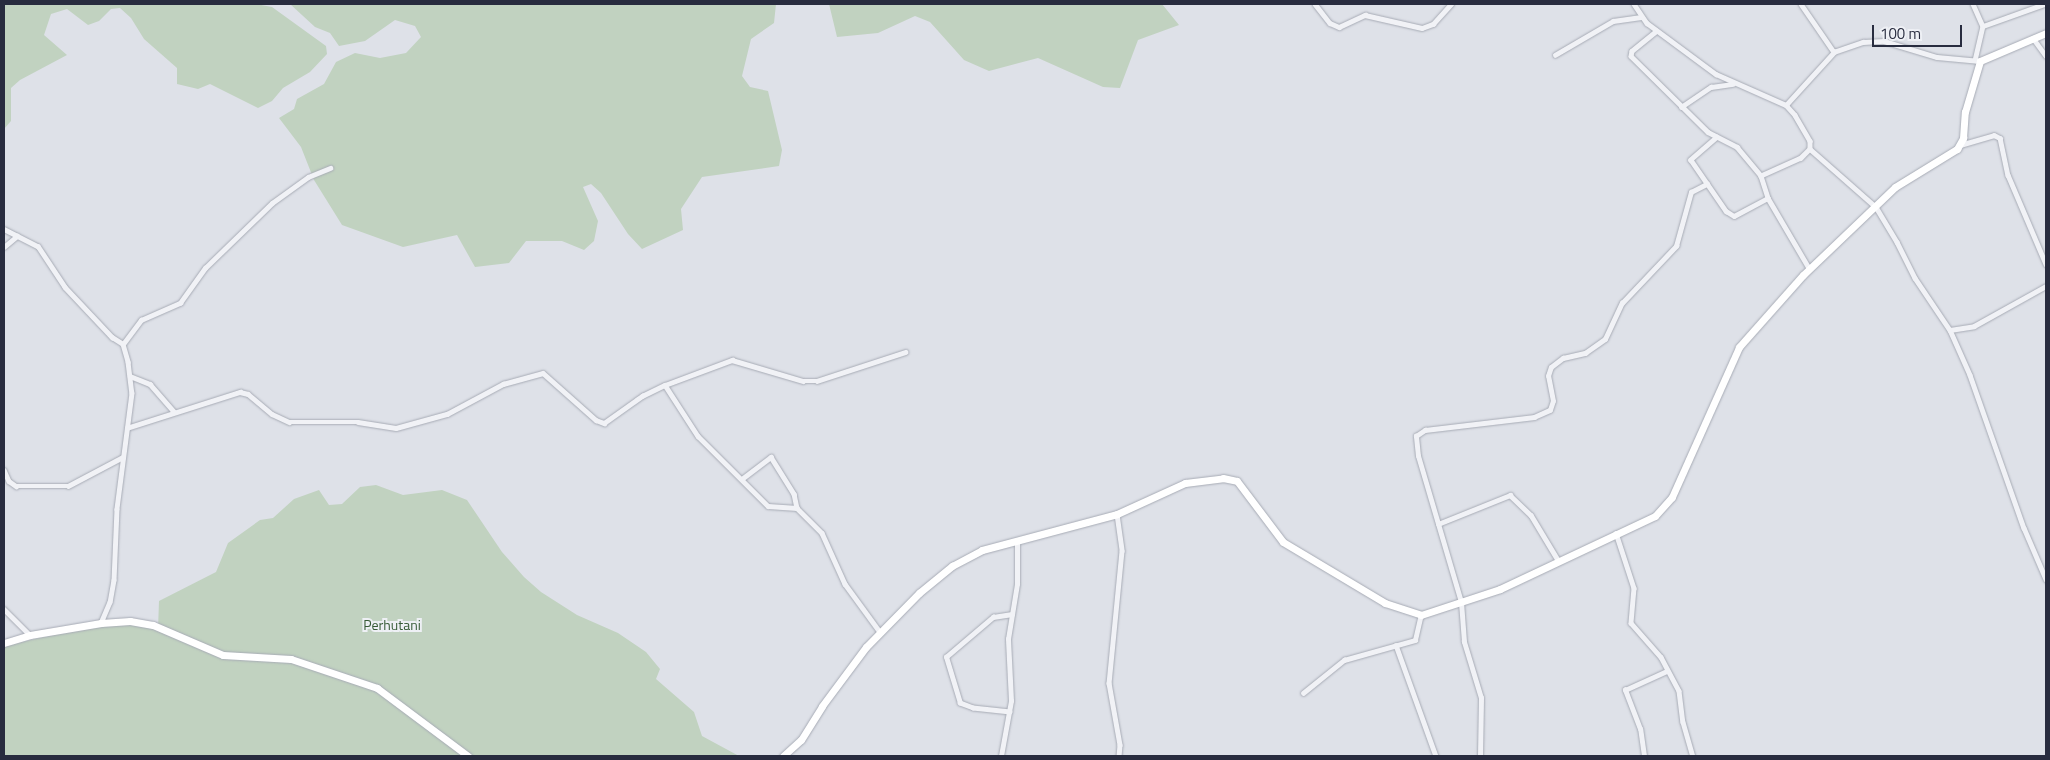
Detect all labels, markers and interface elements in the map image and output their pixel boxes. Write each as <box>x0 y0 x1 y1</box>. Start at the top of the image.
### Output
scale bar <box>1875 15 1965 47</box>
text: 100 m <box>1880 22 1921 45</box>
park label: Perhutani <box>363 617 421 633</box>

